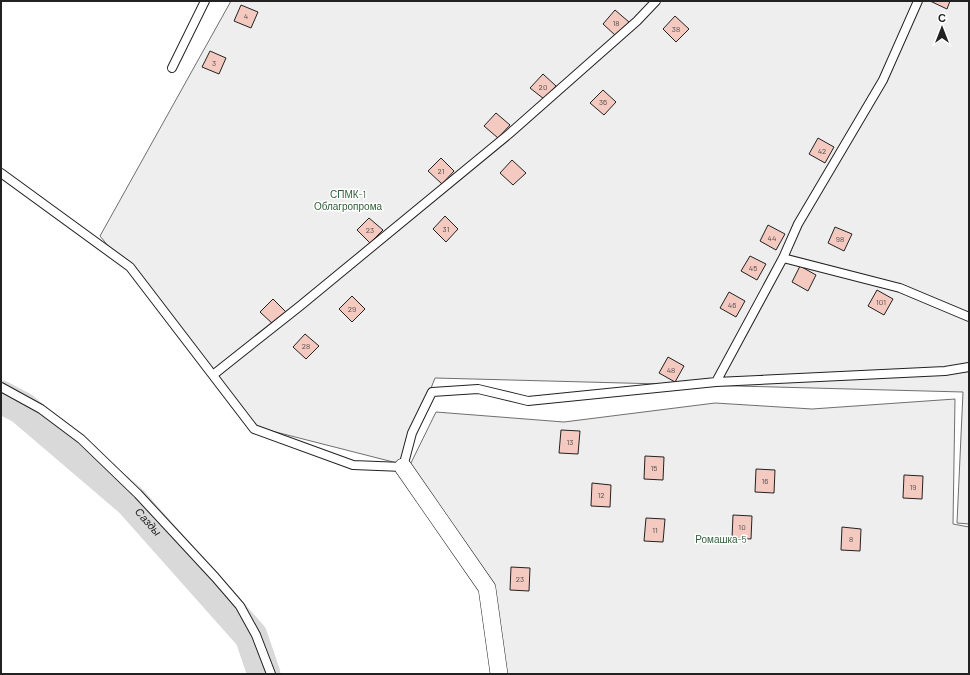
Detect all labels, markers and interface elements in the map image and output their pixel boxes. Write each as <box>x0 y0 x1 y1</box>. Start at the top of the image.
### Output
north arrow <box>922 8 962 48</box>
house number: 4 <box>244 11 248 21</box>
text: С <box>938 11 946 24</box>
house number: 18 <box>613 18 619 28</box>
house number: 38 <box>672 24 680 34</box>
house number: 3 <box>212 58 216 68</box>
house number: 20 <box>539 82 547 92</box>
house number: 36 <box>599 97 607 107</box>
house number: 42 <box>818 146 826 156</box>
house number: 21 <box>438 166 445 176</box>
park label: СПМК-1 Облагропрома <box>314 188 383 212</box>
house number: 31 <box>443 224 450 234</box>
house number: 23 <box>366 225 374 235</box>
house number: 44 <box>768 233 776 243</box>
house number: 98 <box>836 234 844 244</box>
house number: 45 <box>749 263 757 273</box>
house number: 101 <box>876 297 886 307</box>
house number: 46 <box>728 300 736 310</box>
house number: 29 <box>348 304 356 314</box>
house number: 28 <box>302 341 310 351</box>
house number: 48 <box>667 365 675 375</box>
house number: 13 <box>567 437 573 447</box>
house number: 15 <box>651 463 657 473</box>
house number: 16 <box>762 476 768 486</box>
house number: 19 <box>910 482 916 492</box>
house number: 12 <box>597 490 605 500</box>
water label: Сазды <box>133 504 165 538</box>
house number: 10 <box>738 522 746 532</box>
house number: 11 <box>652 525 658 535</box>
park label: Ромашка-5 <box>695 533 747 545</box>
house number: 8 <box>849 534 853 544</box>
house number: 23 <box>516 574 524 584</box>

